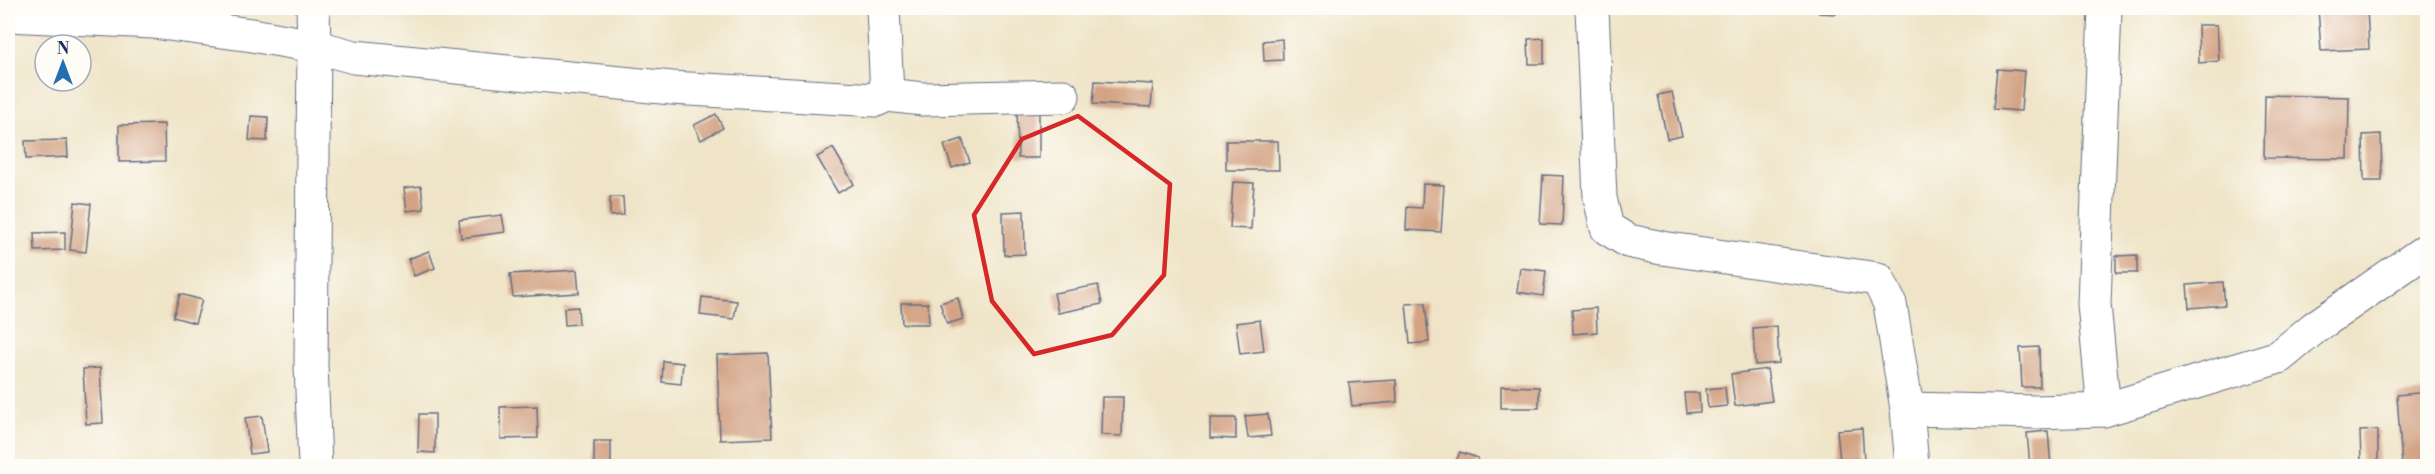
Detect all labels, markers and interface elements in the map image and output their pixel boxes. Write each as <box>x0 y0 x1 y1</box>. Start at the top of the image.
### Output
north arrow <box>33 33 93 93</box>
text: N <box>57 39 70 59</box>

